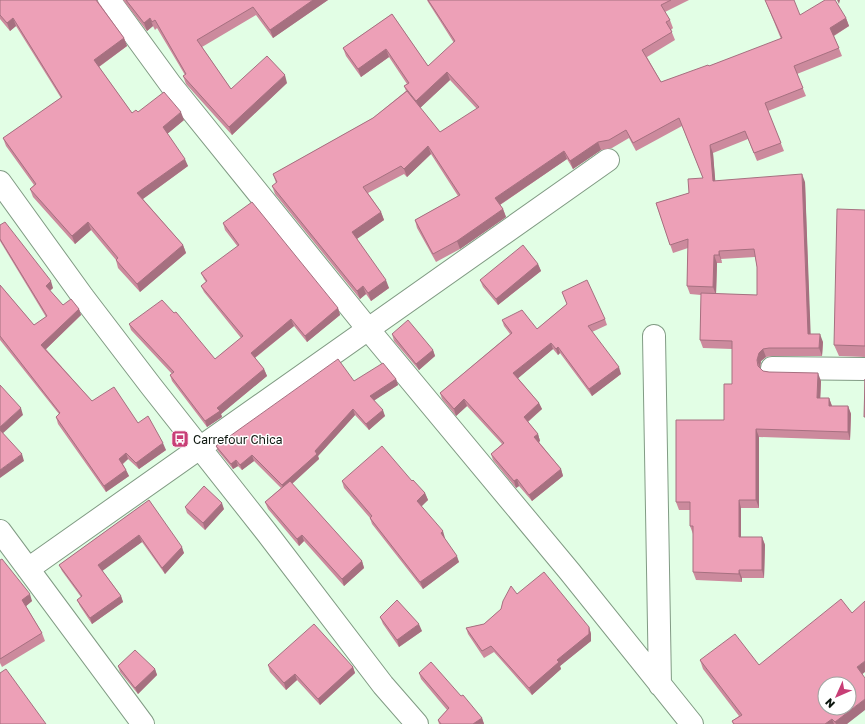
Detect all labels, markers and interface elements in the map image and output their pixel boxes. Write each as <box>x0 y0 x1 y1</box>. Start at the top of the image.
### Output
bus stop icon: Carrefour Chica <box>170 429 190 449</box>
place label: Carrefour Chica <box>193 432 283 447</box>
north arrow <box>817 676 857 716</box>
text: N <box>822 696 837 711</box>

